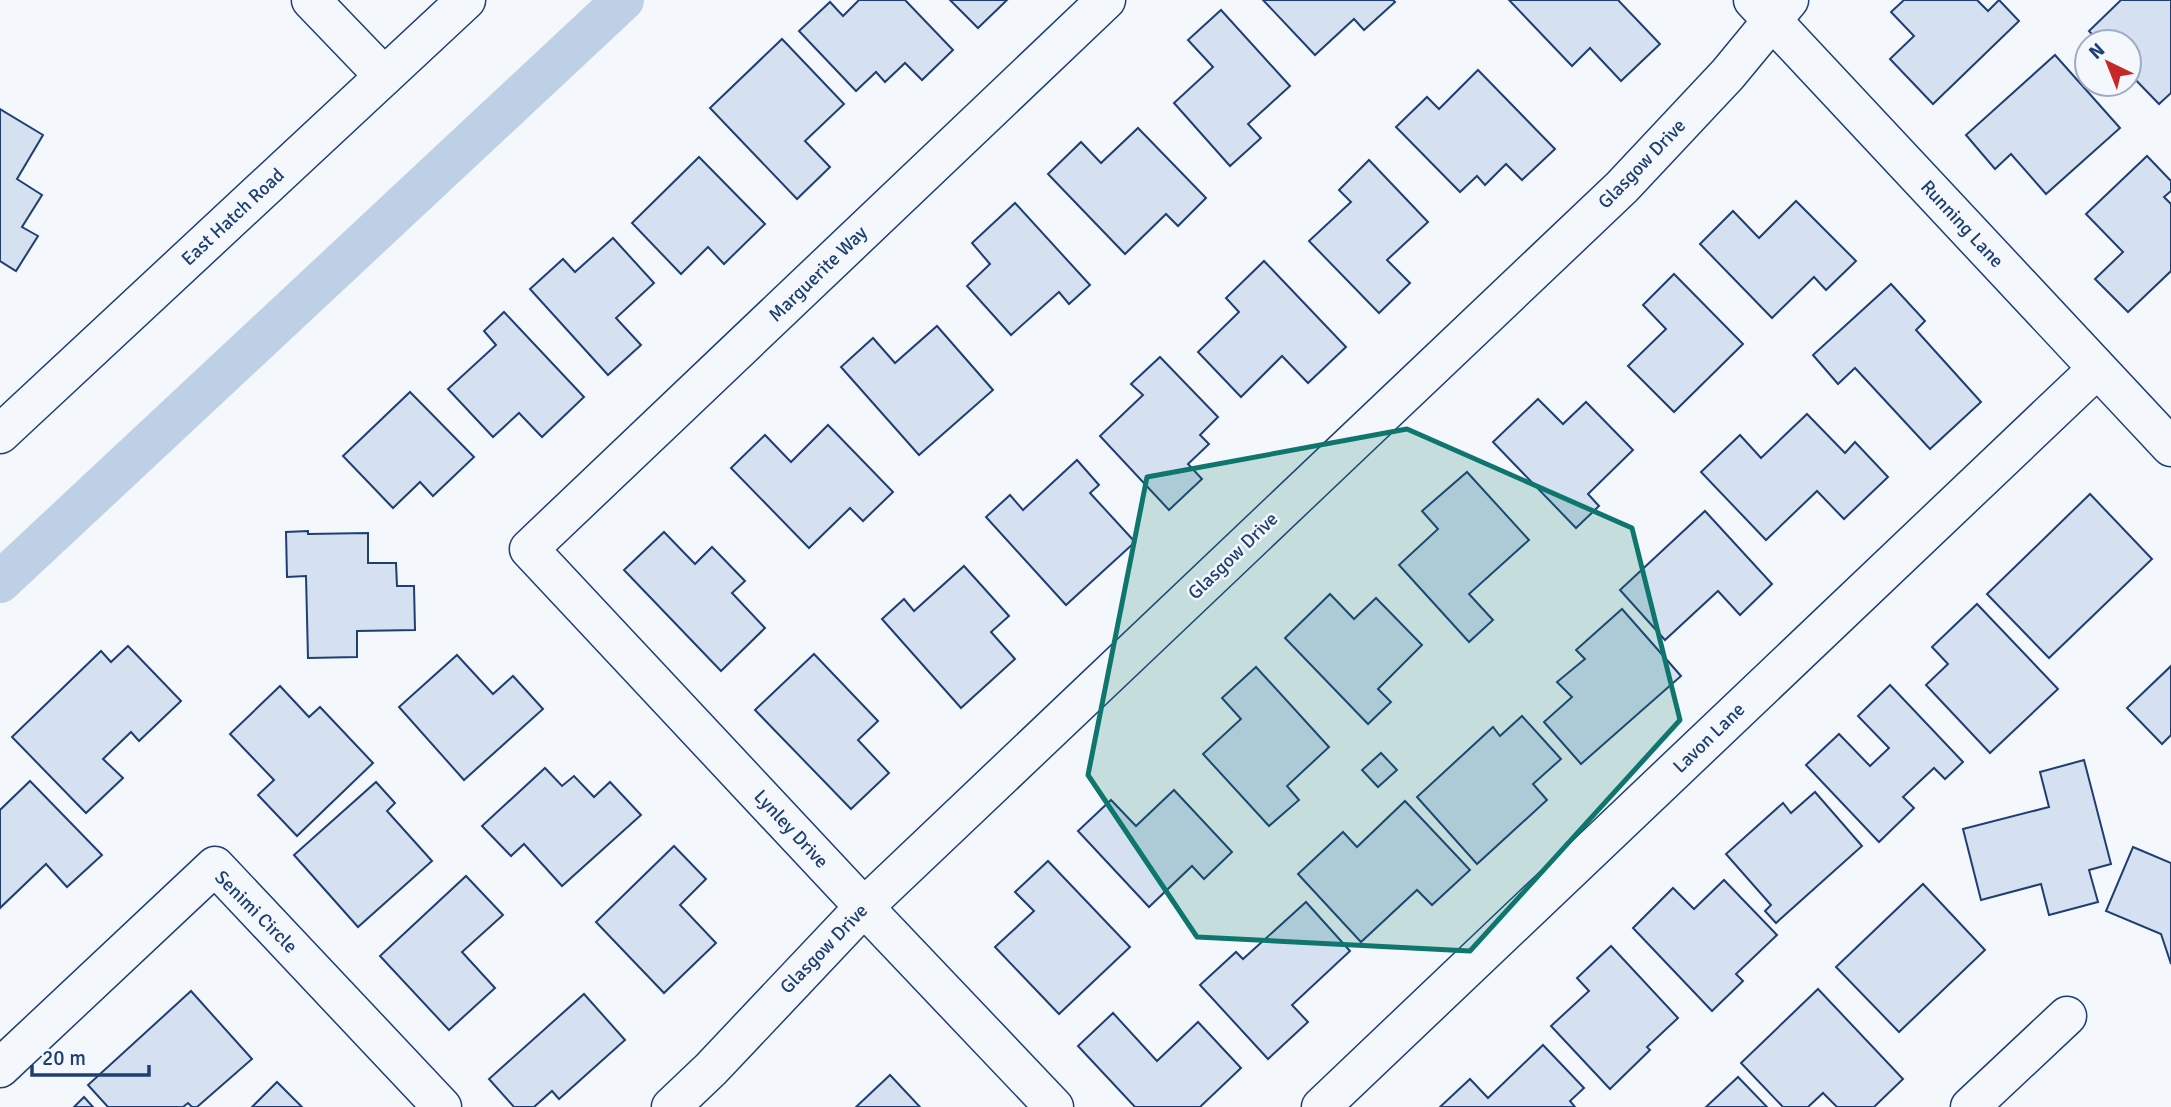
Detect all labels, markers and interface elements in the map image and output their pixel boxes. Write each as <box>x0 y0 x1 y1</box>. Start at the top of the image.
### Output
north arrow <box>2073 28 2143 98</box>
text: N <box>2084 38 2110 65</box>
street label: Glasgow Drive <box>1593 114 1691 214</box>
street label: East Hatch Road <box>176 163 290 271</box>
street label: Running Lane <box>1915 175 2009 273</box>
street label: Marguerite Way <box>764 221 872 327</box>
street label: Glasgow Drive <box>1183 507 1283 605</box>
street label: Lavon Lane <box>1668 698 1750 778</box>
street label: Lynley Drive <box>749 785 833 873</box>
street label: Senimi Circle <box>210 866 302 958</box>
street label: Glasgow Drive <box>775 899 873 999</box>
scale bar <box>32 1034 149 1078</box>
text: 20 m <box>42 1045 86 1071</box>

